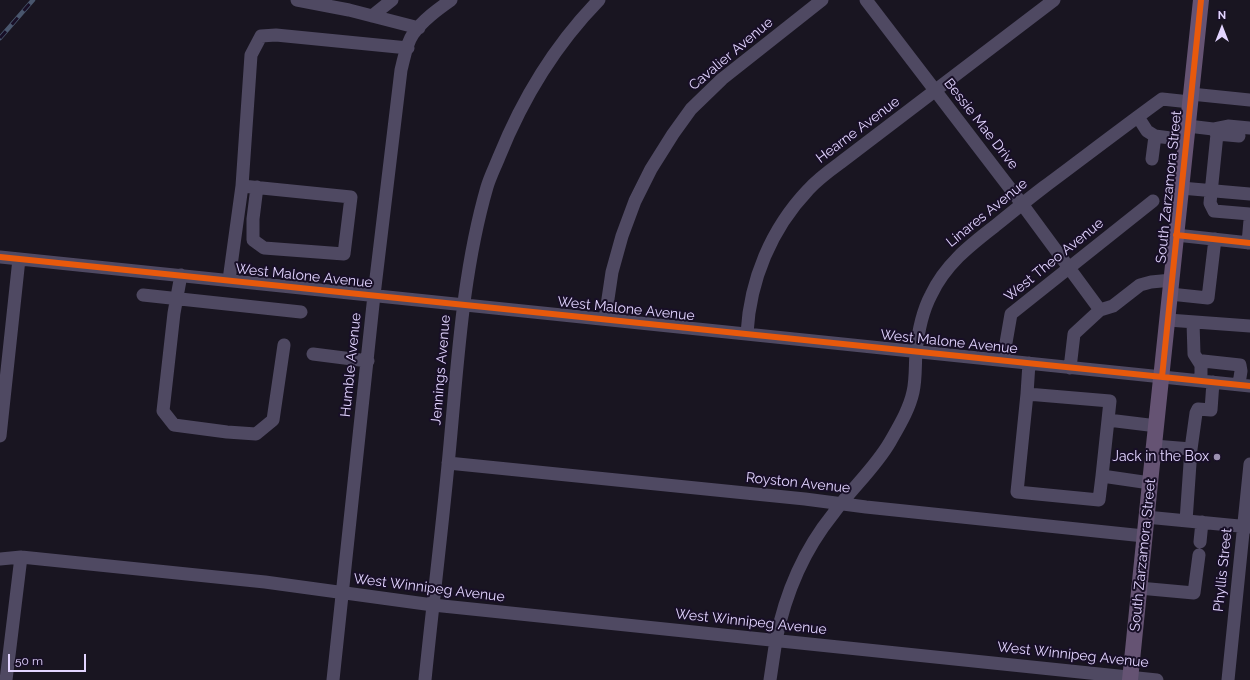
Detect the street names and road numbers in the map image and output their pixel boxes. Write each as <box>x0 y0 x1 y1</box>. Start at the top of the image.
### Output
street label: Cavalier Avenue <box>686 14 776 94</box>
street label: Bessie Mae Drive <box>940 75 1022 173</box>
street label: Hearne Avenue <box>813 93 903 167</box>
street label: South Zarzamora Street <box>1153 110 1185 264</box>
street label: Linares Avenue <box>943 175 1031 251</box>
street label: West Theo Avenue <box>1001 215 1107 305</box>
street label: West Malone Avenue <box>234 260 374 292</box>
street label: West Malone Avenue <box>556 293 696 325</box>
street label: Humble Avenue <box>337 312 365 418</box>
street label: Jennings Avenue <box>428 314 454 426</box>
street label: West Malone Avenue <box>879 326 1019 358</box>
street label: Royston Avenue <box>745 469 851 497</box>
street label: South Zarzamora Street <box>1127 478 1159 632</box>
street label: Phyllis Street <box>1210 527 1236 613</box>
street label: West Winnipeg Avenue <box>352 570 506 606</box>
street label: West Winnipeg Avenue <box>674 606 828 638</box>
street label: West Winnipeg Avenue <box>996 639 1150 671</box>

